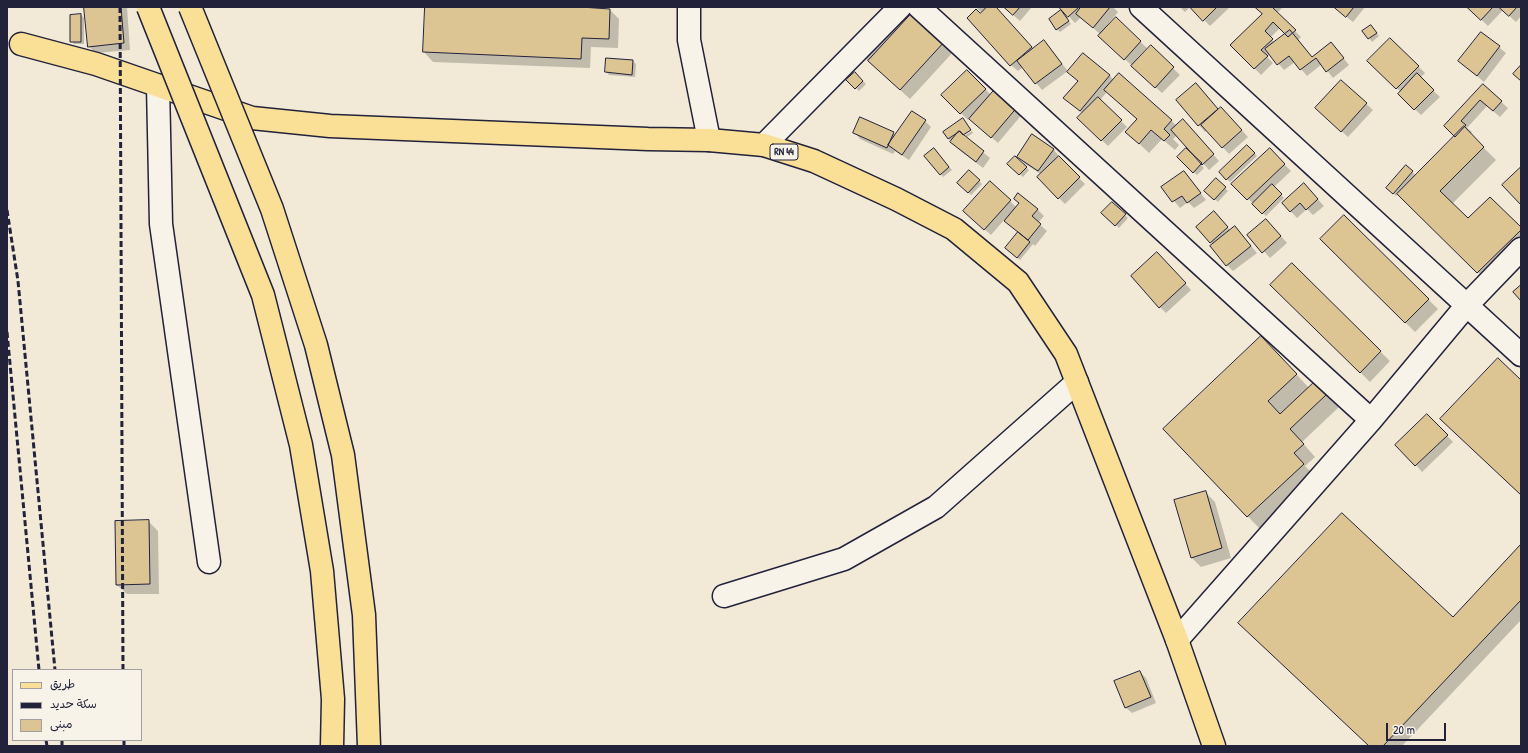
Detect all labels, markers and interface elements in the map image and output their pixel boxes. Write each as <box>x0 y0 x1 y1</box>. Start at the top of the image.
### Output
road number: RN 44 <box>770 144 798 160</box>
legend <box>12 669 142 741</box>
text: طريق <box>50 675 75 692</box>
text: سكة حديد <box>50 695 97 712</box>
text: مبنى <box>50 715 73 732</box>
scale bar <box>1388 715 1448 741</box>
text: 20 m <box>1393 721 1415 738</box>

